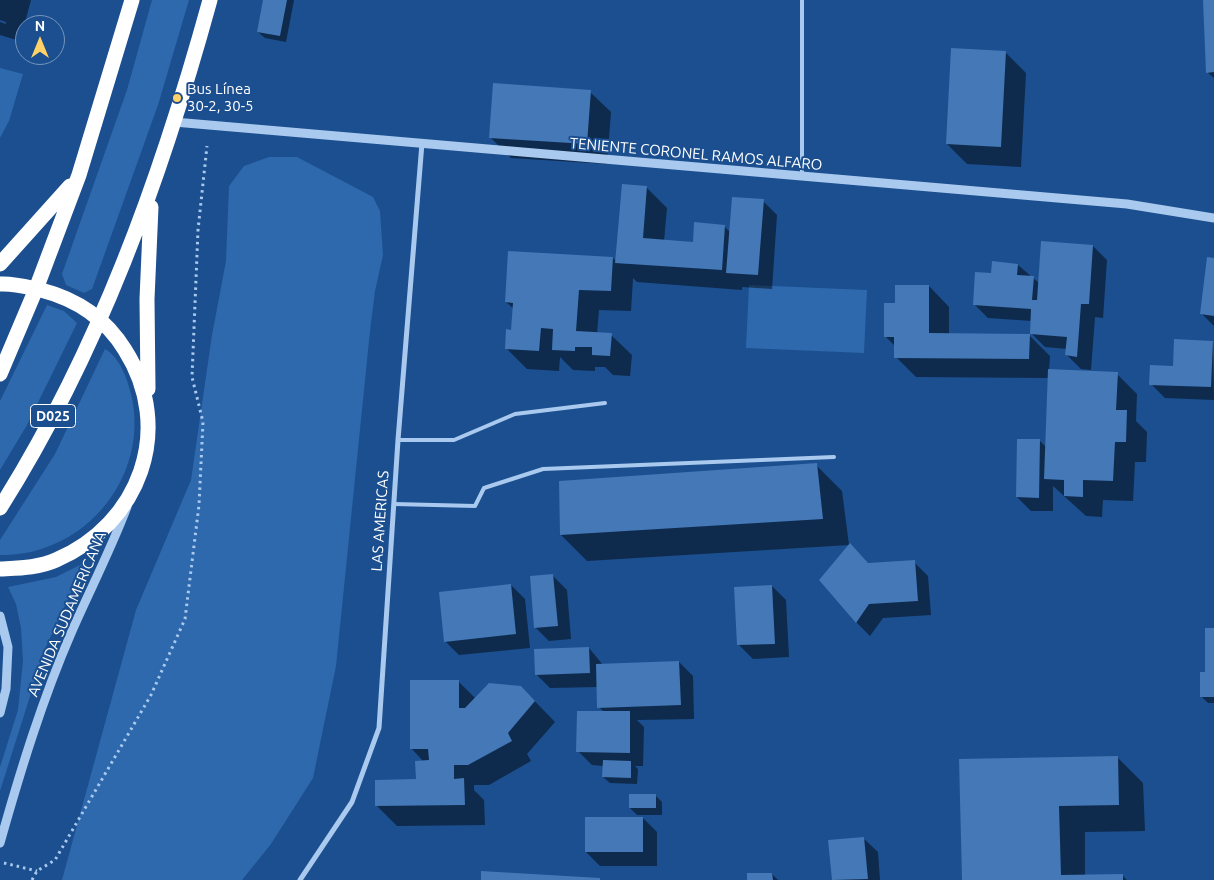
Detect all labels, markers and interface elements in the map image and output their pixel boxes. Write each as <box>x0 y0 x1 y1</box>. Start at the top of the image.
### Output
north arrow <box>15 15 65 65</box>
text: N <box>35 18 45 34</box>
place label: Bus Línea 30-2, 30-5 <box>187 80 254 115</box>
marker: Bus Línea 30-2, 30-5 <box>171 92 183 104</box>
street label: TENIENTE CORONEL RAMOS ALFARO <box>569 134 823 174</box>
road number: D025 <box>30 404 76 428</box>
street label: LAS AMERICAS <box>367 470 393 572</box>
street label: AVENIDA SUDAMERICANA <box>24 529 110 699</box>

